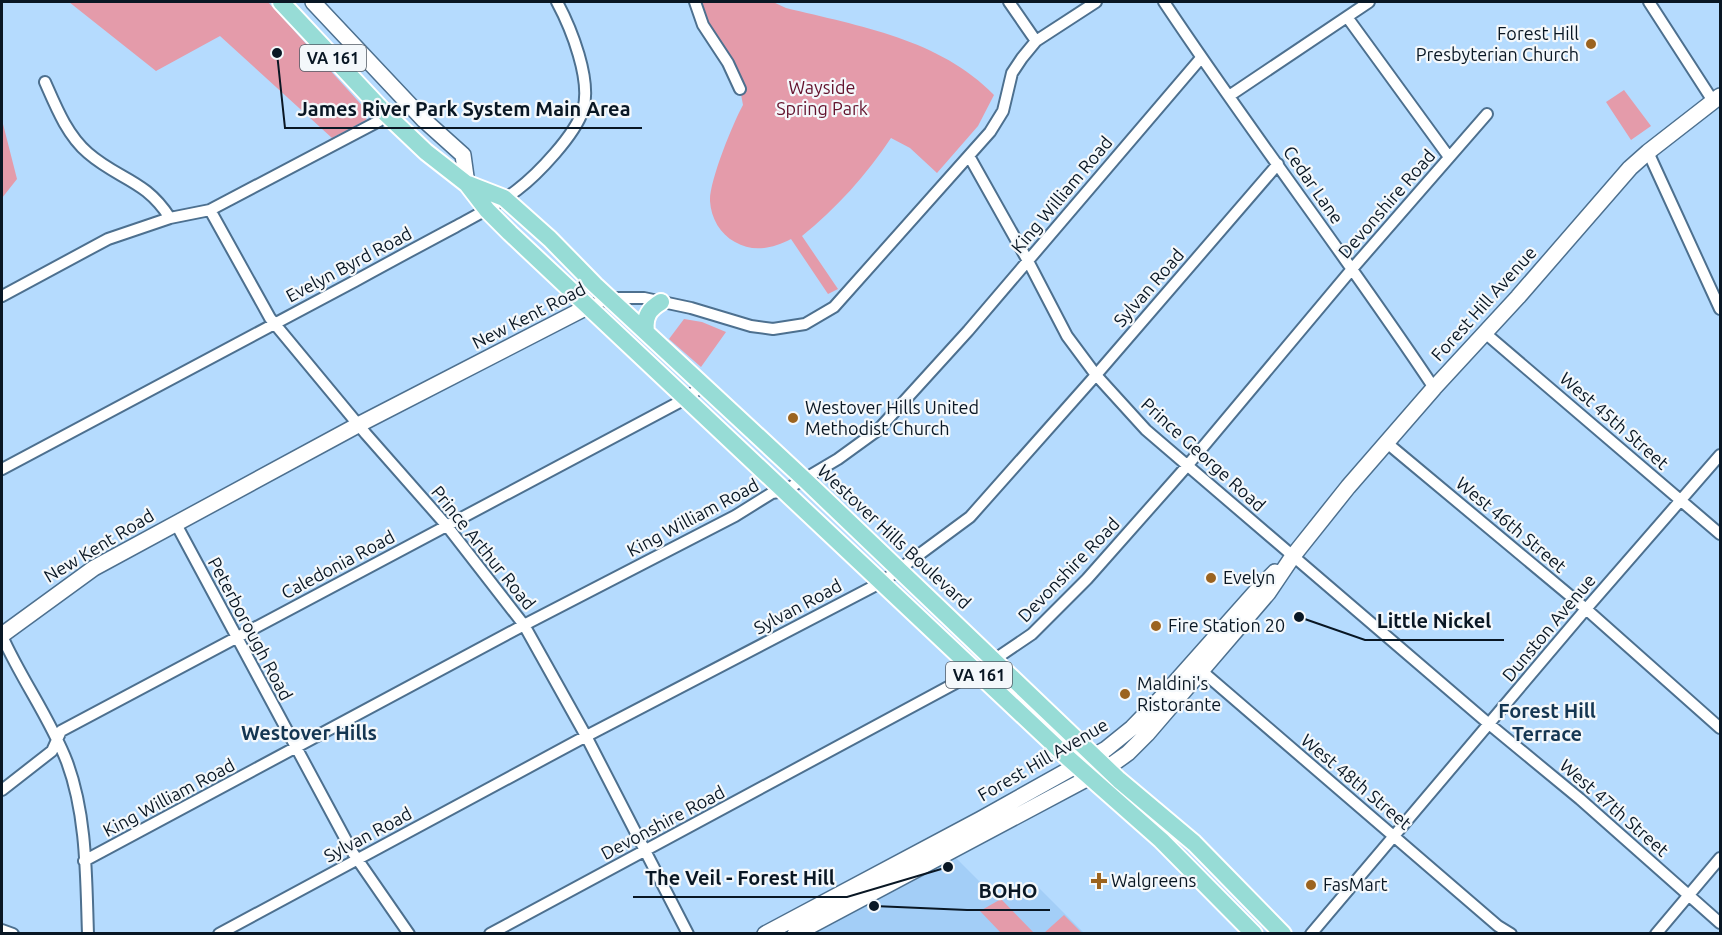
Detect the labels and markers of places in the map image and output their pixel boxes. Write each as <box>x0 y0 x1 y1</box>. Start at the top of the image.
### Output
place label: Forest Hill Presbyterian Church <box>1416 23 1579 64</box>
marker: Forest Hill Presbyterian Church <box>1584 37 1598 51</box>
callout: James River Park System Main Area <box>285 90 642 128</box>
place label: Westover Hills United Methodist Church <box>805 397 979 438</box>
marker: Westover Hills United Methodist Church <box>786 411 800 425</box>
place label: Evelyn <box>1223 567 1275 587</box>
marker: Evelyn <box>1204 571 1218 585</box>
callout: Little Nickel <box>1365 602 1504 640</box>
place label: Fire Station 20 <box>1168 615 1285 635</box>
marker: Fire Station 20 <box>1149 619 1163 633</box>
place label: Maldini's Ristorante <box>1137 673 1221 714</box>
marker: Maldini's Ristorante <box>1118 687 1132 701</box>
callout: The Veil - Forest Hill <box>633 859 847 897</box>
place label: Walgreens <box>1111 870 1197 890</box>
callout: BOHO <box>967 872 1050 910</box>
marker: Walgreens <box>1092 874 1106 888</box>
place label: FasMart <box>1323 874 1388 894</box>
marker: FasMart <box>1304 878 1318 892</box>

